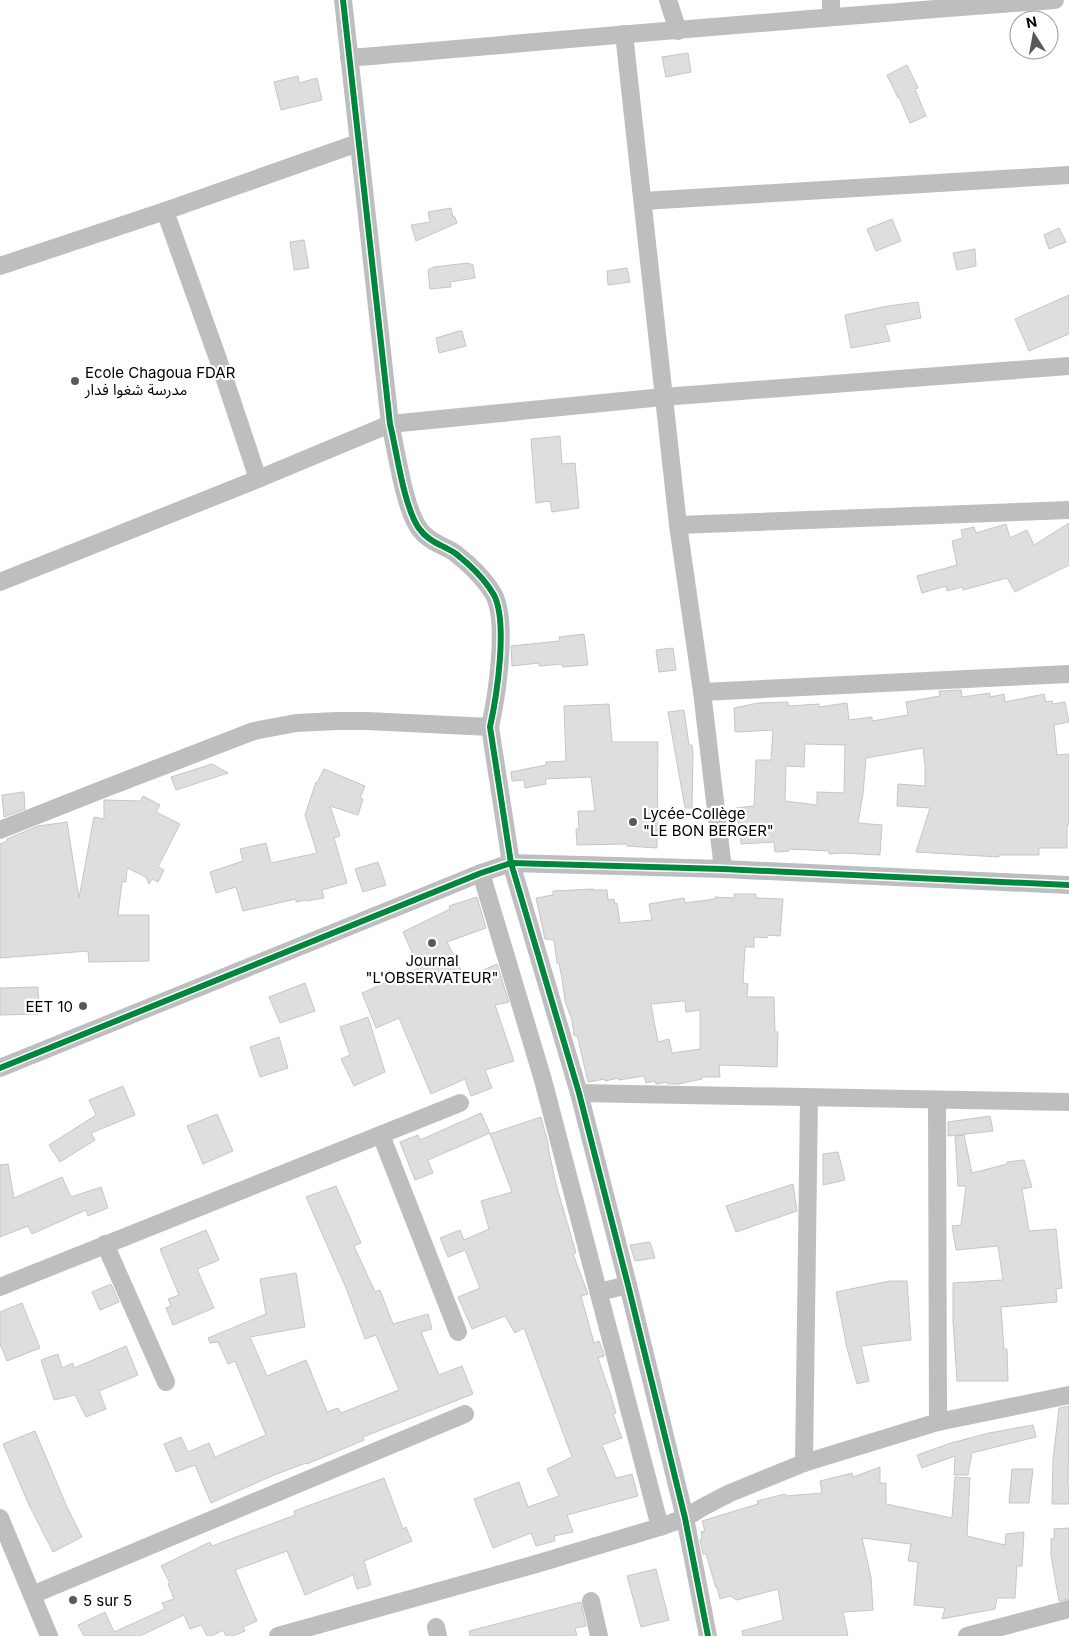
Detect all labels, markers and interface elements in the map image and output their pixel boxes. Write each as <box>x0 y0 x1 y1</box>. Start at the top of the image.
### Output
north arrow <box>1009 10 1059 60</box>
text: N <box>1025 12 1038 31</box>
place label: Ecole Chagoua FDAR مدرسة شغوا فدار <box>84 363 236 399</box>
marker: Ecole Chagoua FDAR مدرسة شغوا فدار <box>69 375 81 387</box>
place label: Lycée-Collège "LE BON BERGER" <box>643 804 774 840</box>
marker: Lycée-Collège "LE BON BERGER" <box>627 816 639 828</box>
marker: Journal "L'OBSERVATEUR" <box>426 937 438 949</box>
place label: Journal "L'OBSERVATEUR" <box>366 951 498 987</box>
place label: EET 10 <box>26 997 73 1016</box>
marker: EET 10 <box>77 1000 89 1012</box>
place label: 5 sur 5 <box>83 1591 132 1610</box>
marker: 5 sur 5 <box>67 1594 79 1606</box>

